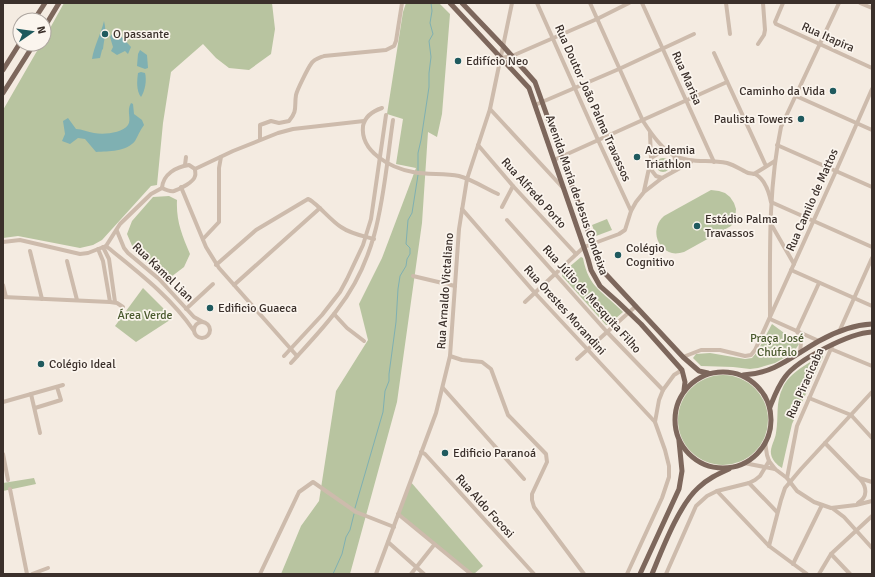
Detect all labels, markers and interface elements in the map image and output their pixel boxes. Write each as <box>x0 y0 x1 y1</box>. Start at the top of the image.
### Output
north arrow <box>12 12 52 52</box>
street label: Rua Itapira <box>799 19 856 56</box>
street label: Rua Doutor João Palma Travassos <box>551 22 634 184</box>
text: N <box>34 25 48 35</box>
place label: O passante <box>113 27 169 42</box>
marker: O passante <box>100 29 110 39</box>
street label: Rua Marisa <box>668 49 705 107</box>
place label: Edifício Neo <box>466 54 528 69</box>
marker: Edifício Neo <box>453 56 463 66</box>
place label: Caminho da Vida <box>739 84 825 99</box>
marker: Caminho da Vida <box>828 86 838 96</box>
place label: Paulista Towers <box>714 112 793 127</box>
street label: Avenida Maria de Jesus Condeixa <box>542 113 611 277</box>
marker: Paulista Towers <box>796 114 806 124</box>
place label: Academia Triathlon <box>645 143 695 172</box>
street label: Rua Camilo de Mattos <box>783 146 842 254</box>
marker: Academia Triathlon <box>632 152 642 162</box>
street label: Rua Alfredo Porto <box>498 155 569 232</box>
place label: Estádio Palma Travassos <box>705 212 778 241</box>
marker: Estádio Palma Travassos <box>692 221 702 231</box>
street label: Rua Arnaldo Victaliano <box>434 232 457 350</box>
street label: Rua Kamel Lian <box>129 239 196 305</box>
place label: Colégio Cognitivo <box>626 241 674 270</box>
street label: Rua Júlio de Mesquita Filho <box>539 242 644 357</box>
marker: Colégio Cognitivo <box>613 250 623 260</box>
street label: Rua Orestes Morandini <box>520 262 609 358</box>
place label: Edificio Guaeca <box>218 301 297 316</box>
marker: Edificio Guaeca <box>205 303 215 313</box>
park label: Área Verde <box>117 308 173 323</box>
park label: Praça José Chúfalo <box>750 331 804 360</box>
street label: Rua Piracicaba <box>783 346 828 421</box>
place label: Colégio Ideal <box>49 357 116 372</box>
marker: Colégio Ideal <box>36 359 46 369</box>
place label: Edificio Paranoá <box>453 446 536 461</box>
marker: Edificio Paranoá <box>440 448 450 458</box>
street label: Rua Aldo Focosi <box>452 471 517 541</box>

